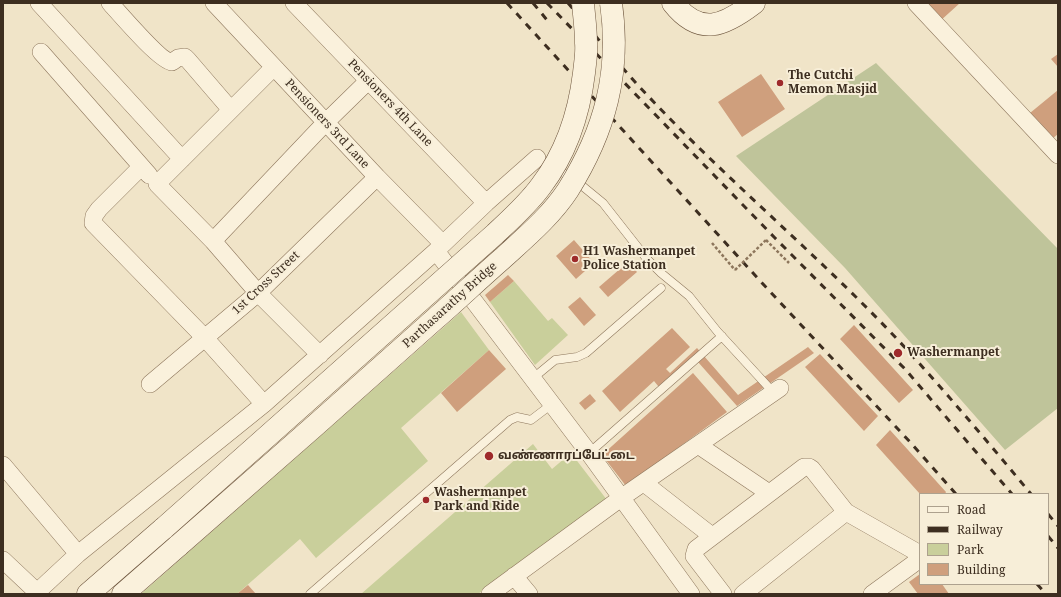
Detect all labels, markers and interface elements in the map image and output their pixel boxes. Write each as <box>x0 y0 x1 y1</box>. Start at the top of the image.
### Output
street label: Pensioners 4th Lane <box>345 56 435 150</box>
place label: The Cutchi Memon Masjid <box>788 69 877 97</box>
street label: Pensioners 3rd Lane <box>282 76 372 172</box>
marker: The Cutchi Memon Masjid <box>775 78 785 88</box>
place label: H1 Washermanpet Police Station <box>583 245 695 273</box>
street label: 1st Cross Street <box>229 248 303 318</box>
marker: H1 Washermanpet Police Station <box>570 254 580 264</box>
street label: Parthasarathy Bridge <box>400 259 500 351</box>
place label: Washermanpet <box>907 346 1000 360</box>
marker: Washermanpet <box>892 347 904 359</box>
place label: வண்ணாரப்பேட்டை <box>498 449 635 463</box>
marker: வண்ணாரப்பேட்டை <box>483 450 495 462</box>
place label: Washermanpet Park and Ride <box>434 486 527 514</box>
legend <box>919 493 1049 585</box>
marker: Washermanpet Park and Ride <box>421 495 431 505</box>
text: Road <box>957 501 986 518</box>
text: Railway <box>957 521 1003 538</box>
text: Park <box>957 541 984 558</box>
text: Building <box>957 561 1005 578</box>

